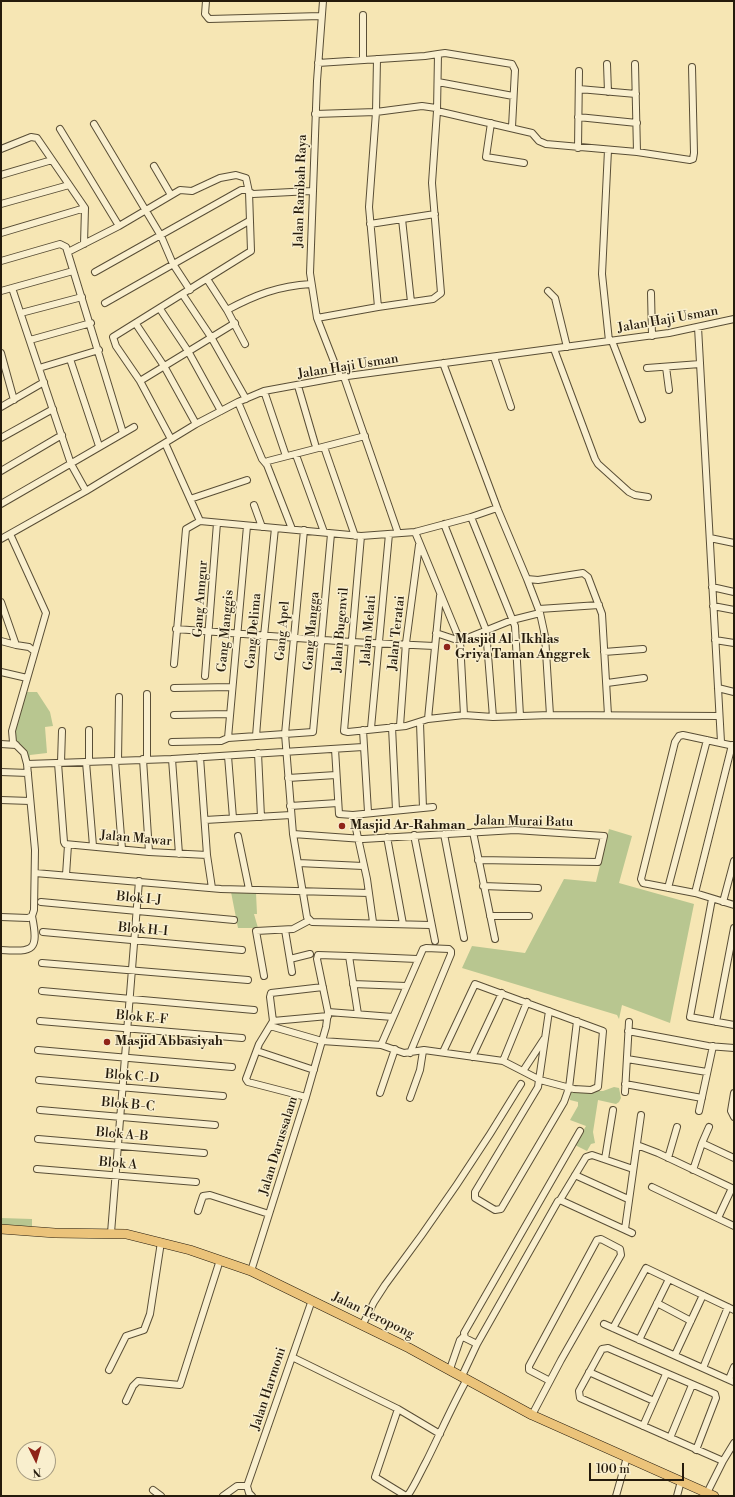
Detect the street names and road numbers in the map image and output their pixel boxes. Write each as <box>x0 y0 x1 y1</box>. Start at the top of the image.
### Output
street label: Jalan Rambah Raya <box>291 134 311 248</box>
street label: Jalan Haji Usman <box>616 303 720 337</box>
street label: Jalan Haji Usman <box>296 351 400 383</box>
street label: Gang Anngur <box>191 560 211 638</box>
street label: Jalan Bugenvil <box>330 587 352 673</box>
street label: Gang Manggis <box>215 589 237 673</box>
street label: Gang Mangga <box>301 591 323 671</box>
street label: Gang Delima <box>243 592 265 670</box>
street label: Jalan Melati <box>358 594 380 666</box>
street label: Jalan Teratai <box>385 595 409 671</box>
street label: Gang Apel <box>273 600 293 662</box>
street label: Jalan Murai Batu <box>475 813 573 831</box>
street label: Jalan Mawar <box>99 828 173 850</box>
street label: Blok I-J <box>116 889 162 909</box>
street label: Blok H-I <box>117 920 169 940</box>
street label: Blok E-F <box>115 1008 169 1028</box>
street label: Blok C-D <box>104 1067 160 1087</box>
street label: Blok B-C <box>101 1095 155 1115</box>
street label: Jalan Darussalam <box>257 1095 301 1197</box>
street label: Blok A-B <box>95 1125 149 1145</box>
street label: Blok A <box>98 1155 138 1173</box>
street label: Jalan Teropong <box>329 1289 417 1343</box>
street label: Jalan Harmoni <box>248 1345 290 1433</box>

